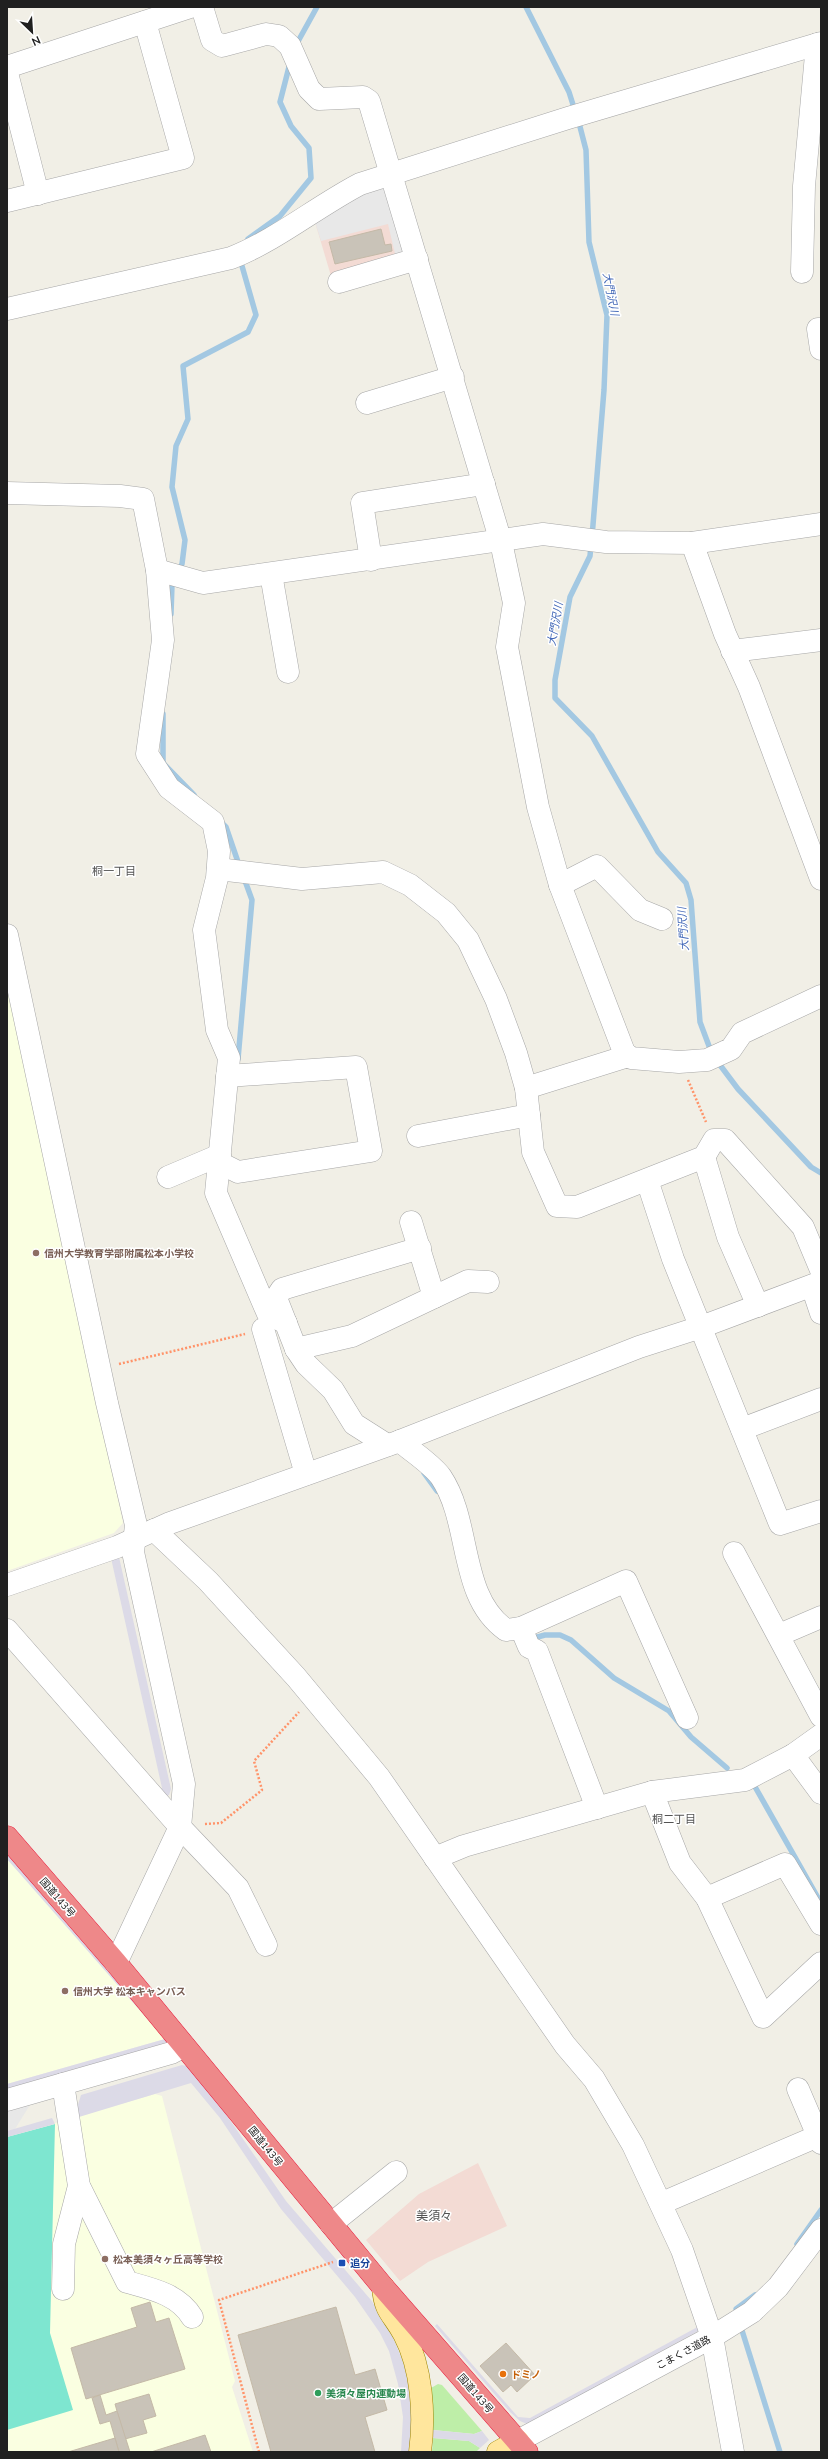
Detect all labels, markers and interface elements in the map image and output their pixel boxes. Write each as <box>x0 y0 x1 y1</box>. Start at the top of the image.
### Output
north arrow <box>12 12 52 52</box>
text: N <box>29 32 43 49</box>
water label: 大門沢川 <box>599 271 622 318</box>
water label: 大門沢川 <box>544 600 567 647</box>
district label: 桐一丁目 <box>92 864 136 879</box>
water label: 大門沢川 <box>674 905 693 951</box>
place label: 信州大学教育学部附属松本小学校 <box>44 1247 194 1261</box>
marker: 信州大学教育学部附属松本小学校 <box>31 1248 41 1258</box>
district label: 桐二丁目 <box>652 1812 696 1827</box>
street label: 国道143号 <box>36 1875 78 1920</box>
place label: 信州大学 松本キャンパス <box>73 1985 186 1999</box>
marker: 信州大学 松本キャンパス <box>60 1986 70 1996</box>
street label: 国道143号 <box>245 2124 286 2170</box>
district label: 美須々 <box>416 2208 452 2224</box>
place label: 松本美須々ヶ丘高等学校 <box>113 2253 223 2267</box>
marker: 松本美須々ヶ丘高等学校 <box>100 2254 110 2264</box>
place label: 追分 <box>350 2257 370 2271</box>
marker: 追分 <box>337 2258 347 2268</box>
street label: こまくさ道路 <box>654 2333 713 2373</box>
place label: ドミノ <box>511 2368 541 2382</box>
marker: ドミノ <box>498 2369 508 2379</box>
street label: 国道143号 <box>454 2371 496 2416</box>
place label: 美須々屋内運動場 <box>326 2387 406 2401</box>
marker: 美須々屋内運動場 <box>313 2388 323 2398</box>

